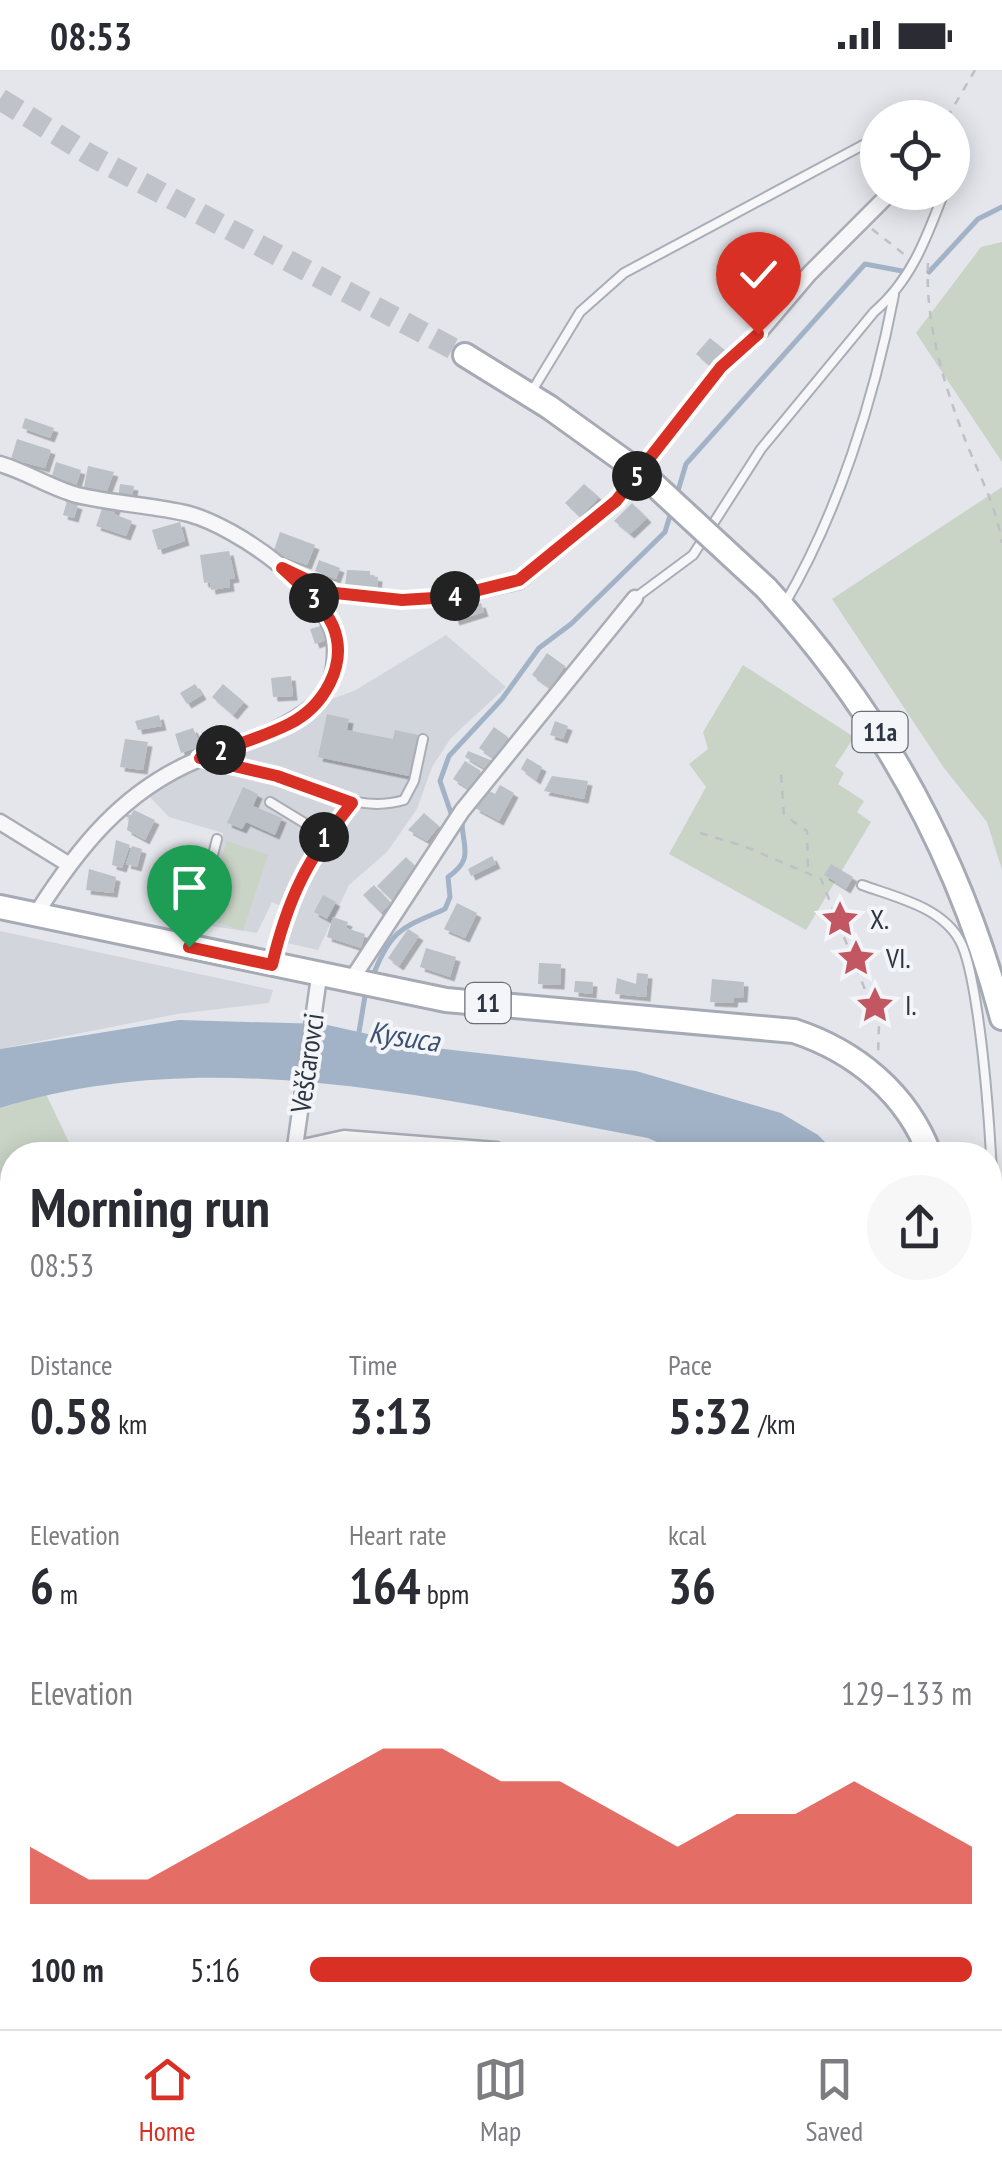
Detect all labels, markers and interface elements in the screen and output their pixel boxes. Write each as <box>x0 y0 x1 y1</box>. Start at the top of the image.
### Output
text: 08:53 <box>50 11 132 60</box>
map controls <box>860 100 970 210</box>
button: locate <box>860 100 970 210</box>
pin <box>716 232 801 335</box>
icon: check <box>731 247 786 302</box>
pin: 5 <box>612 451 662 501</box>
text: 5 <box>630 457 644 494</box>
pin: 4 <box>430 571 480 621</box>
pin: 3 <box>289 573 339 623</box>
text: 4 <box>448 577 462 614</box>
text: 3 <box>307 579 321 616</box>
road number: 11a <box>852 712 908 752</box>
pin: 2 <box>196 725 246 775</box>
text: 2 <box>214 731 228 768</box>
pin: 1 <box>299 812 349 862</box>
text: 1 <box>317 818 331 855</box>
pin <box>147 845 232 948</box>
icon: arrive <box>162 860 217 915</box>
place icon: X. <box>819 898 861 940</box>
place label: X. <box>870 900 889 937</box>
place icon: VI. <box>835 937 877 979</box>
place label: VI. <box>885 939 910 976</box>
road number: 11 <box>466 983 510 1023</box>
place icon: I. <box>854 984 896 1026</box>
place label: I. <box>905 986 917 1023</box>
street label: Veščarovci <box>281 1011 332 1116</box>
water label: Kysuca <box>367 1011 444 1060</box>
text: Morning run <box>30 1171 270 1242</box>
button: share <box>867 1175 972 1280</box>
text: 08:53 <box>30 1244 94 1286</box>
text: Distance <box>30 1346 113 1383</box>
text: Time <box>349 1346 397 1383</box>
text: Pace <box>668 1346 712 1383</box>
text: 0.58 <box>30 1383 112 1448</box>
text: 3:13 <box>349 1383 433 1448</box>
text: 5:32 <box>668 1383 752 1448</box>
text: km <box>112 1405 147 1442</box>
text: /km <box>752 1405 796 1442</box>
text: Elevation <box>30 1516 120 1553</box>
text: Heart rate <box>349 1516 447 1553</box>
text: kcal <box>668 1516 706 1553</box>
text: 6 <box>30 1553 54 1618</box>
text: 164 <box>349 1553 421 1618</box>
text: 36 <box>668 1553 716 1618</box>
text: m <box>54 1575 78 1612</box>
text: bpm <box>421 1575 469 1612</box>
text: Elevation <box>30 1672 133 1714</box>
text: 129–133 m <box>841 1672 972 1714</box>
text: 100 m <box>30 1949 104 1991</box>
text: 5:16 <box>190 1949 240 1991</box>
tab: Home <box>139 2052 196 2149</box>
tab: Map <box>473 2052 528 2149</box>
tab: Saved <box>806 2052 863 2149</box>

